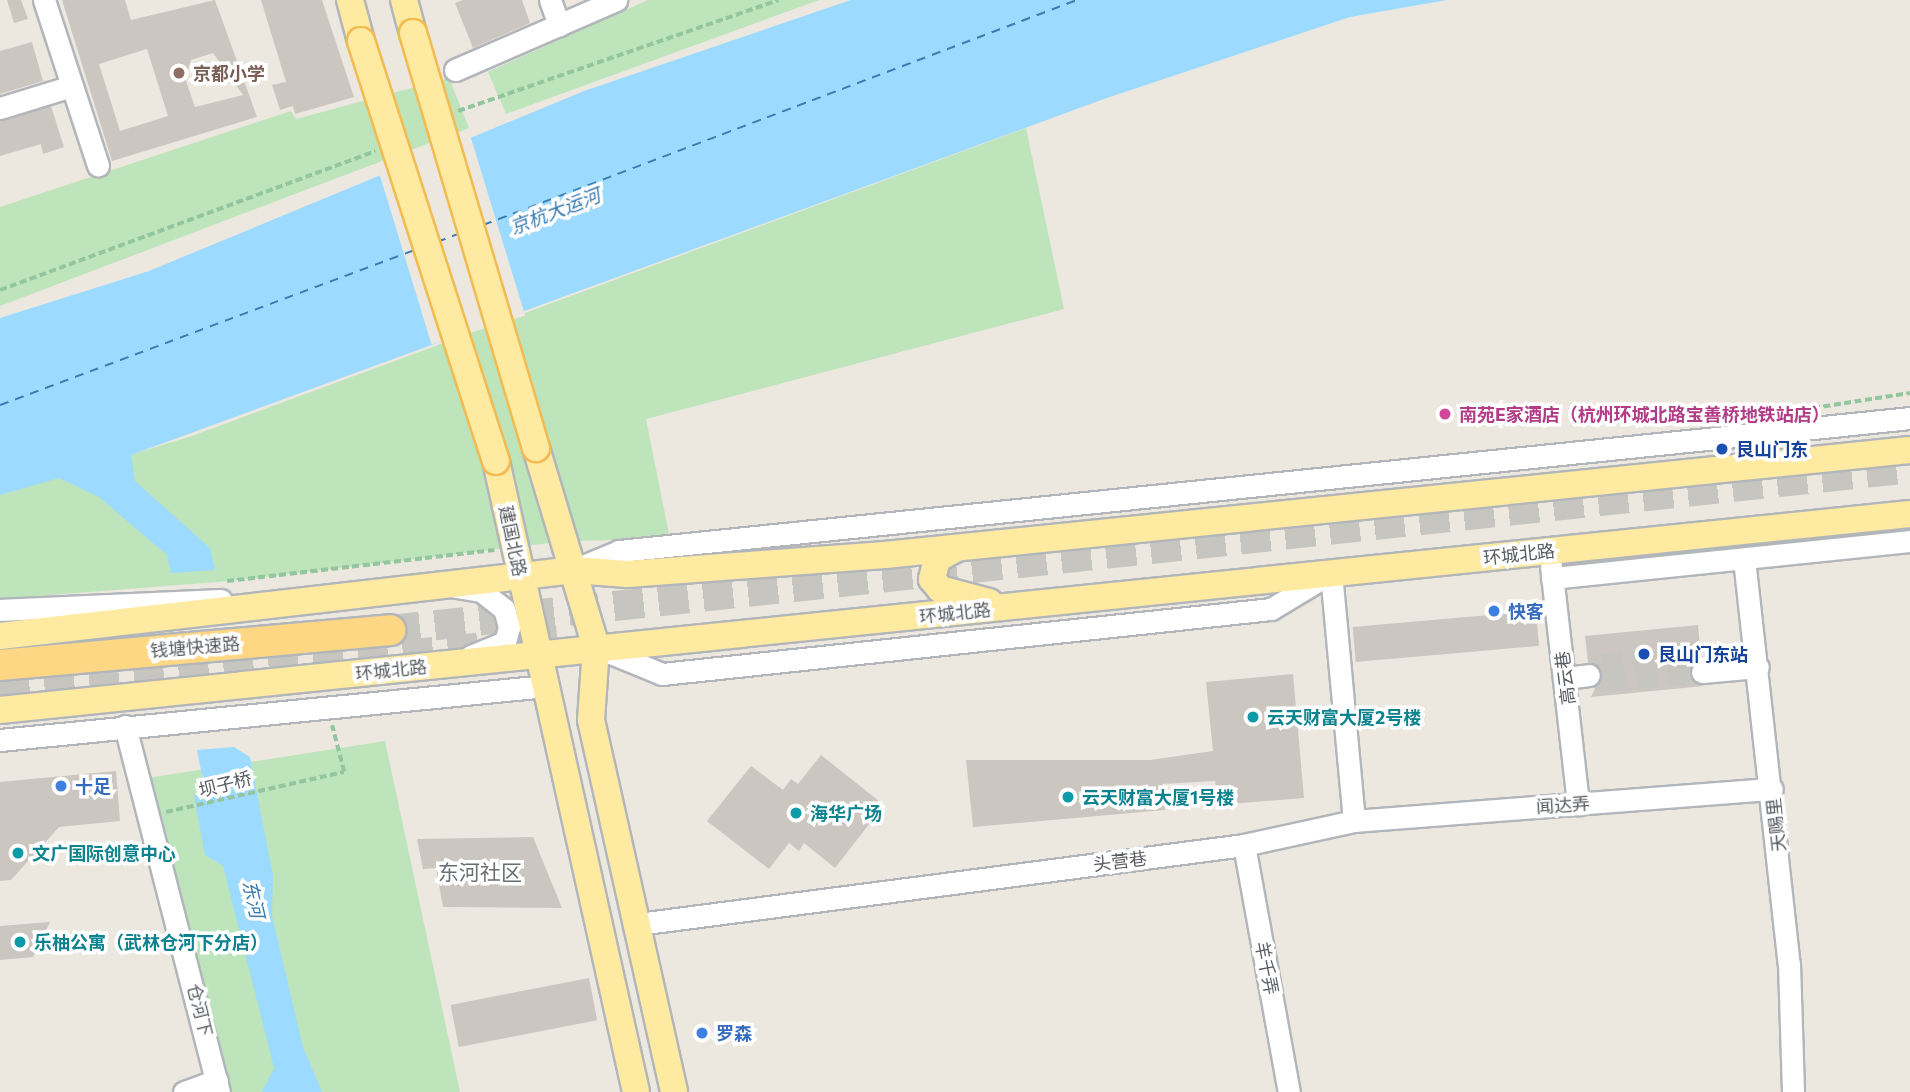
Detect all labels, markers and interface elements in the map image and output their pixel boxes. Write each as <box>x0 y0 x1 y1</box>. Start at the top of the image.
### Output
place label: 京都小学 <box>193 62 265 84</box>
marker: 京都小学 <box>171 65 187 81</box>
water label: 京杭大运河 <box>507 183 603 239</box>
place label: 南苑E家酒店（杭州环城北路宝善桥地铁站店） <box>1459 403 1830 425</box>
marker: 南苑E家酒店（杭州环城北路宝善桥地铁站店） <box>1437 406 1453 422</box>
place label: 艮山门东 <box>1736 438 1808 460</box>
marker: 艮山门东 <box>1714 441 1730 457</box>
street label: 建国北路 <box>495 504 531 578</box>
street label: 环城北路 <box>1482 539 1556 569</box>
street label: 环城北路 <box>918 598 992 628</box>
place label: 快客 <box>1508 600 1544 622</box>
marker: 快客 <box>1486 603 1502 619</box>
street label: 钱塘快速路 <box>149 632 241 662</box>
place label: 艮山门东站 <box>1658 643 1748 665</box>
marker: 艮山门东站 <box>1636 646 1652 662</box>
street label: 高云巷 <box>1551 650 1579 706</box>
street label: 环城北路 <box>354 655 428 685</box>
place label: 云天财富大厦2号楼 <box>1267 706 1421 728</box>
marker: 云天财富大厦2号楼 <box>1245 709 1261 725</box>
street label: 坝子桥 <box>196 767 254 801</box>
place label: 十足 <box>75 775 111 797</box>
marker: 十足 <box>53 778 69 794</box>
place label: 云天财富大厦1号楼 <box>1082 786 1234 808</box>
marker: 云天财富大厦1号楼 <box>1060 789 1076 805</box>
street label: 闻达弄 <box>1535 792 1591 818</box>
street label: 天赐里 <box>1762 797 1790 853</box>
place label: 海华广场 <box>810 802 882 824</box>
marker: 海华广场 <box>788 805 804 821</box>
place label: 文广国际创意中心 <box>32 842 176 864</box>
marker: 文广国际创意中心 <box>10 845 26 861</box>
street label: 头营巷 <box>1092 847 1148 875</box>
district label: 东河社区 <box>438 859 522 885</box>
water label: 东河 <box>239 878 269 920</box>
place label: 乐柚公寓（武林仓河下分店） <box>34 931 268 953</box>
marker: 乐柚公寓（武林仓河下分店） <box>12 934 28 950</box>
street label: 羊千弄 <box>1251 939 1283 997</box>
street label: 仓河下 <box>183 981 217 1039</box>
place label: 罗森 <box>716 1022 752 1044</box>
marker: 罗森 <box>694 1025 710 1041</box>

